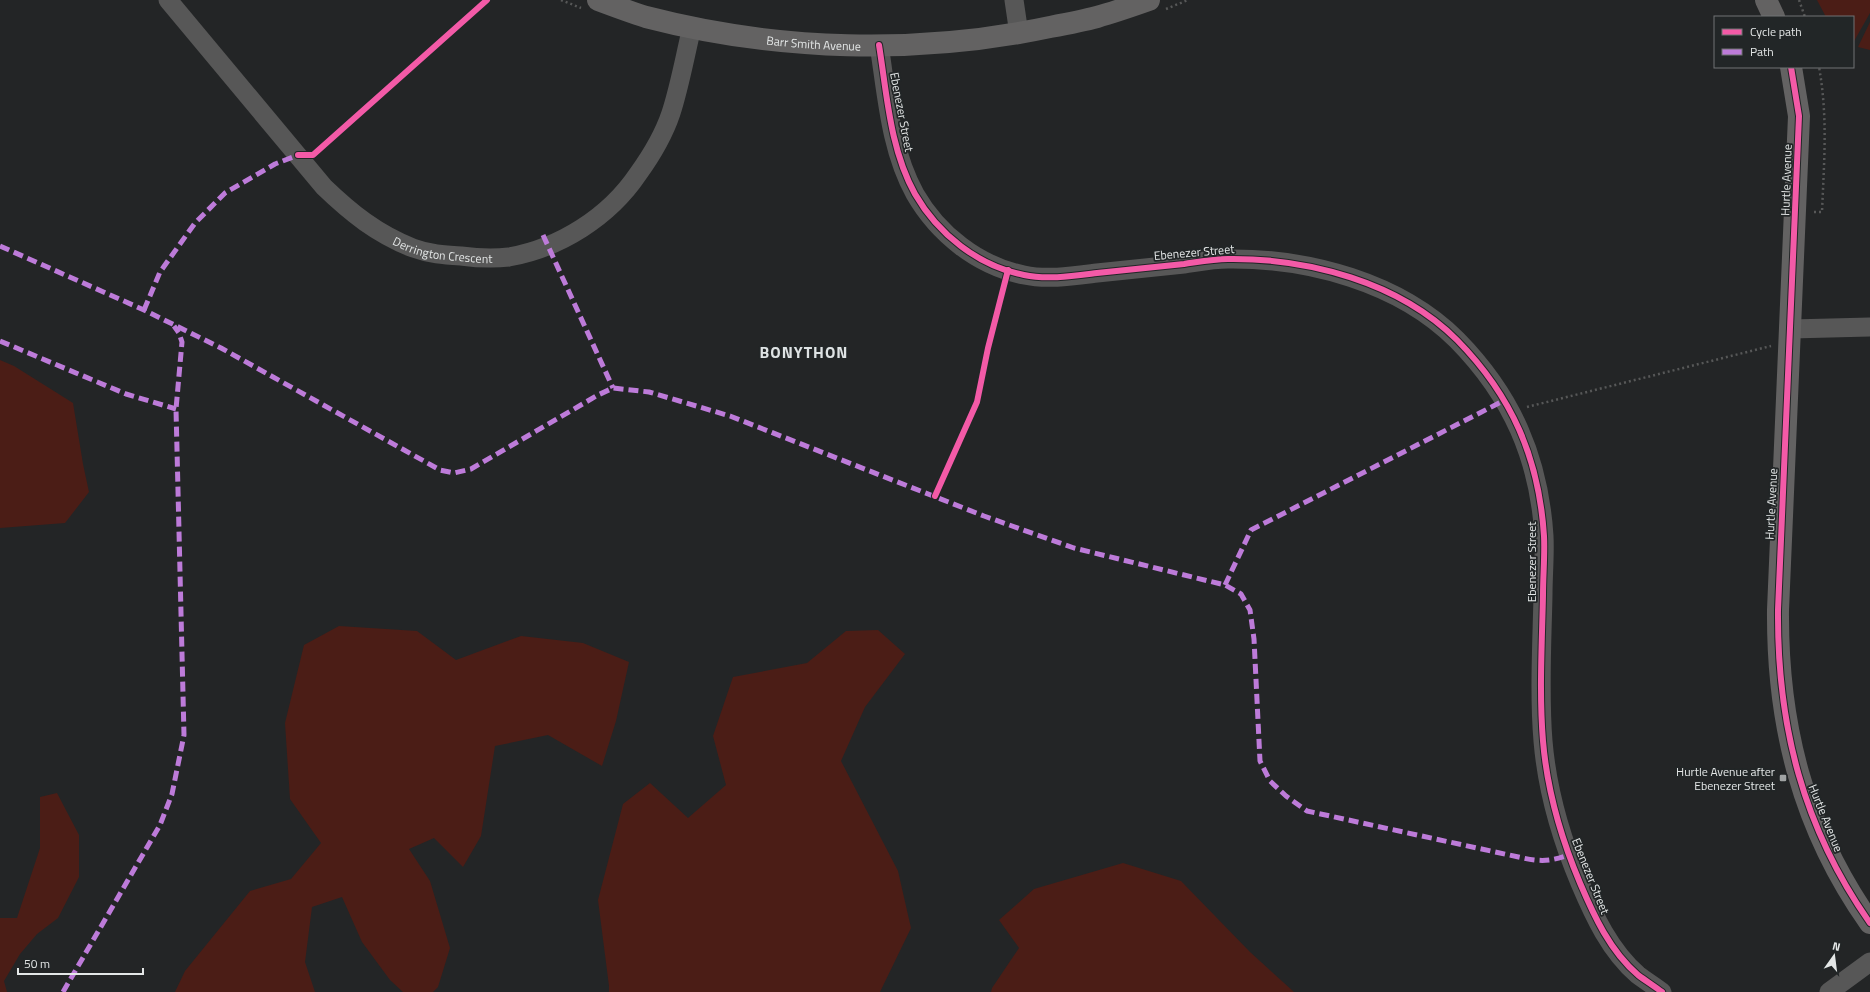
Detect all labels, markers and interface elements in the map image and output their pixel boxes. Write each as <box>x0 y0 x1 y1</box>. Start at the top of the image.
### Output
legend <box>1714 16 1854 68</box>
text: Cycle path <box>1750 22 1802 41</box>
street label: Barr Smith Avenue <box>766 30 861 55</box>
text: Path <box>1750 42 1774 61</box>
street label: Ebenezer Street <box>885 71 919 154</box>
street label: Hurtle Avenue <box>1775 144 1797 216</box>
street label: Derrington Crescent <box>390 231 493 268</box>
street label: Ebenezer Street <box>1153 239 1236 265</box>
district label: BONYTHON <box>760 340 848 364</box>
street label: Hurtle Avenue <box>1760 468 1782 540</box>
street label: Ebenezer Street <box>1522 521 1541 602</box>
place label: Hurtle Avenue after Ebenezer Street <box>1676 762 1776 795</box>
marker: Hurtle Avenue after Ebenezer Street <box>1778 773 1788 783</box>
street label: Hurtle Avenue <box>1804 781 1848 855</box>
street label: Ebenezer Street <box>1567 835 1615 918</box>
north arrow <box>1814 936 1854 976</box>
text: N <box>1831 938 1842 955</box>
scale bar <box>18 950 143 976</box>
text: 50 m <box>24 954 50 973</box>

